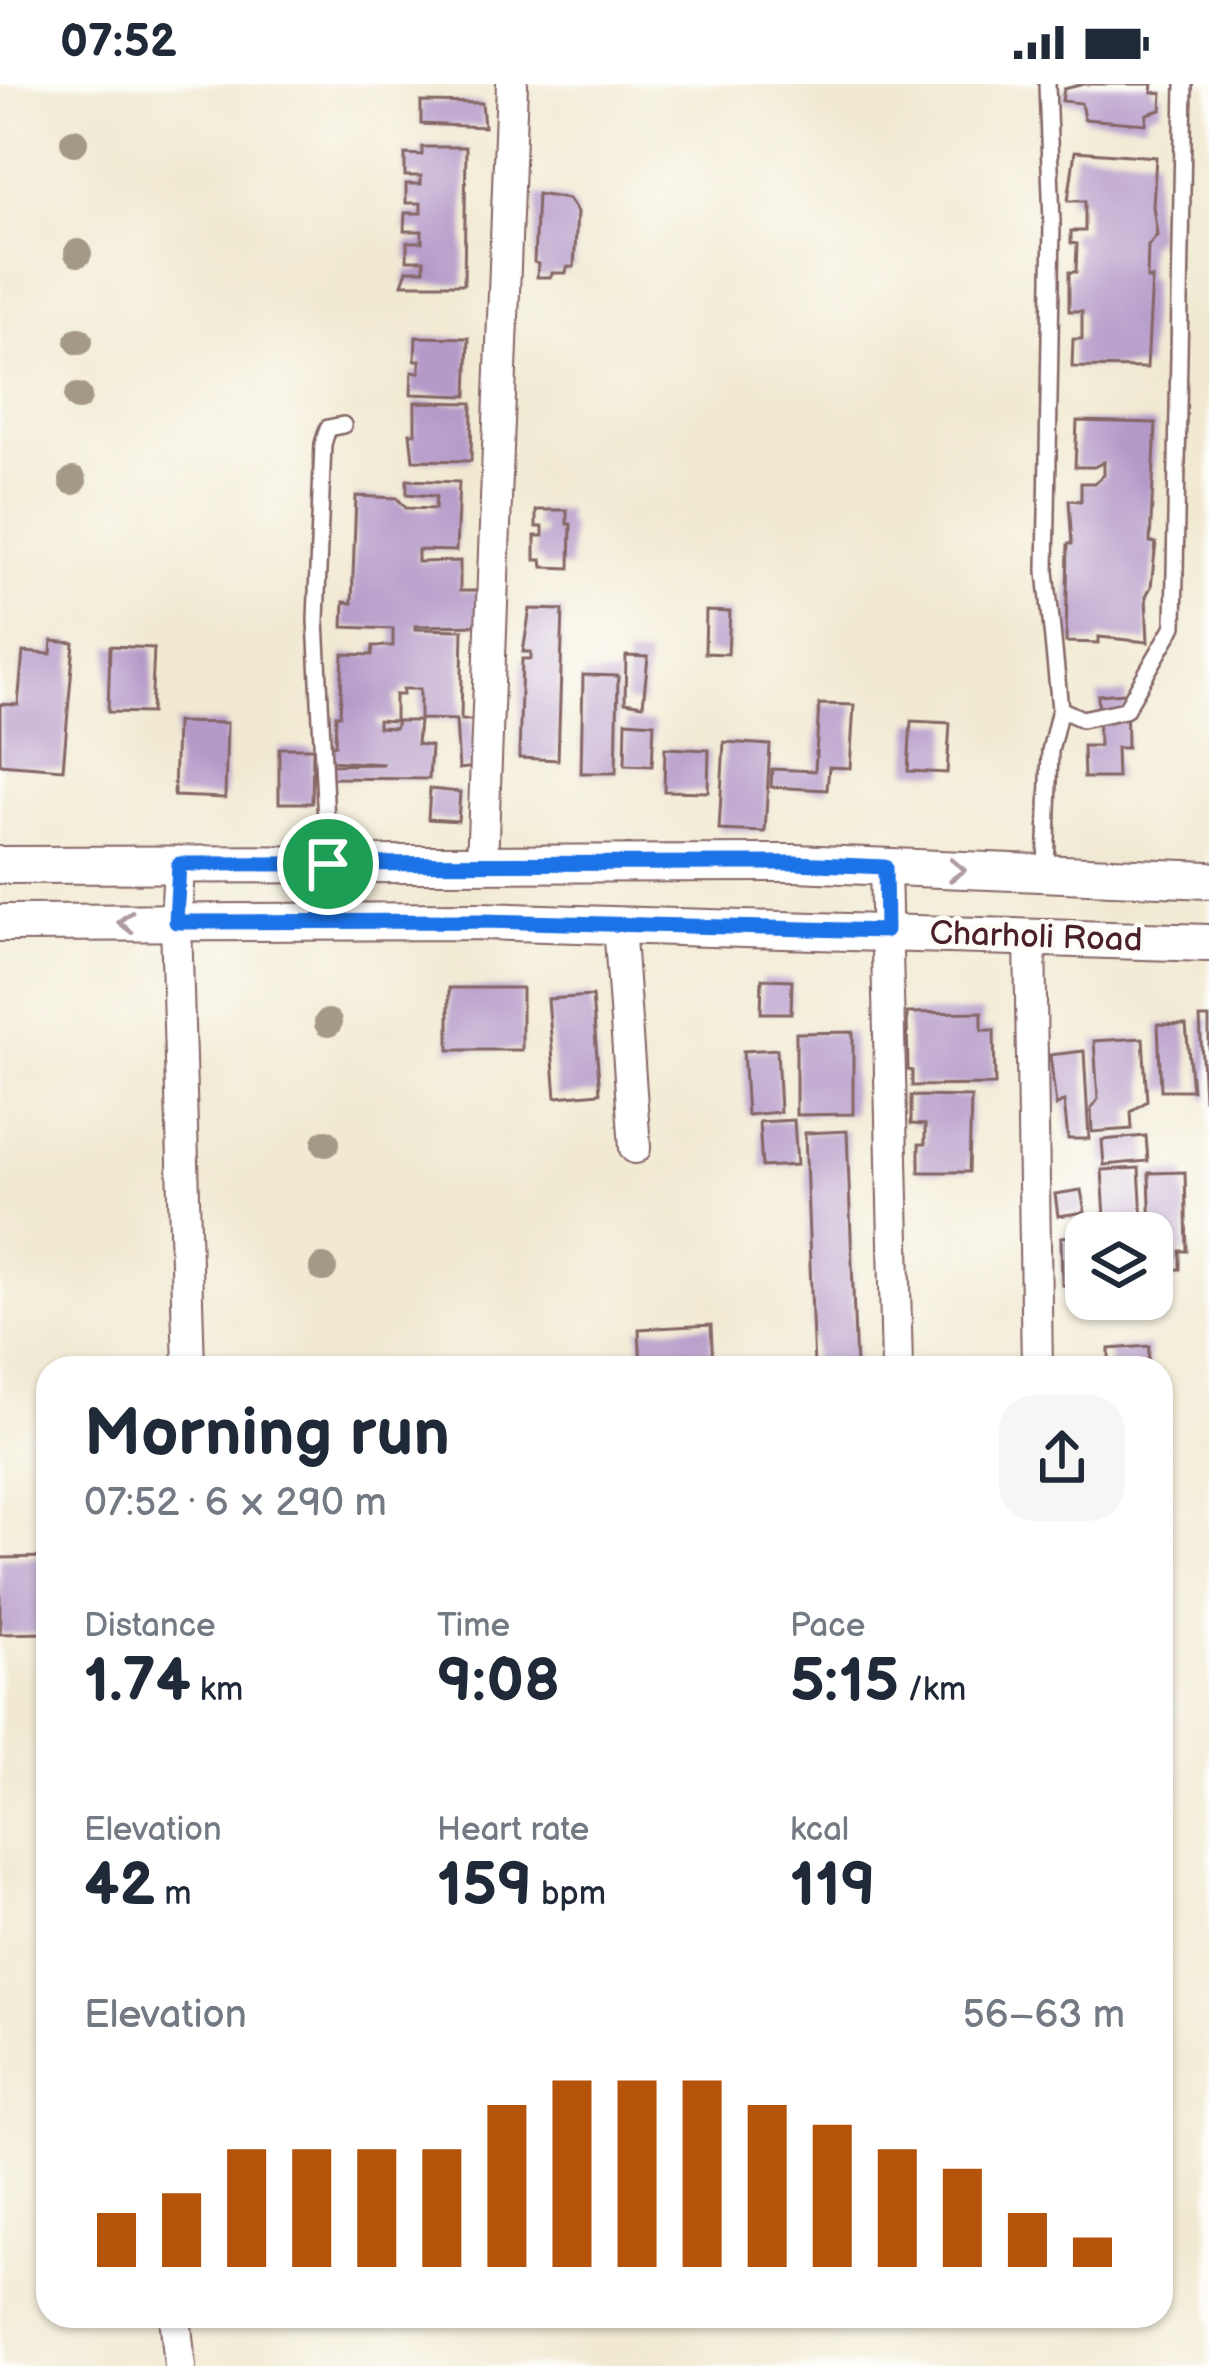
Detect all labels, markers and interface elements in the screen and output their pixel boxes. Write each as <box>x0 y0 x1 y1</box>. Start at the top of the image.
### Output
text: 07:52 <box>60 15 177 70</box>
pin <box>277 813 379 915</box>
icon: arrive <box>295 831 361 897</box>
one-way arrow <box>948 857 967 883</box>
one-way arrow <box>116 909 134 935</box>
street label: Charholi Road <box>929 913 1143 961</box>
map controls <box>1065 1212 1173 1320</box>
button: layers <box>1065 1212 1173 1320</box>
text: Morning run <box>84 1395 450 1474</box>
button: share <box>999 1395 1125 1521</box>
text: 07:52 · 6 × 290 m <box>84 1480 387 1527</box>
text: Distance <box>84 1606 216 1646</box>
text: Time <box>437 1606 510 1646</box>
text: Pace <box>790 1606 865 1646</box>
text: 1.74 <box>84 1646 191 1718</box>
text: 9:08 <box>437 1646 560 1718</box>
text: 5:15 <box>790 1646 899 1718</box>
text: km <box>191 1670 243 1710</box>
text: /km <box>899 1670 966 1710</box>
text: Elevation <box>84 1810 222 1850</box>
text: Heart rate <box>437 1810 589 1850</box>
text: kcal <box>790 1810 849 1850</box>
text: 42 <box>84 1850 155 1922</box>
text: 159 <box>437 1850 532 1922</box>
text: 119 <box>790 1850 876 1922</box>
text: m <box>155 1874 191 1914</box>
text: bpm <box>532 1874 606 1914</box>
text: Elevation <box>84 1992 247 2039</box>
text: 56–63 m <box>963 1992 1125 2039</box>

